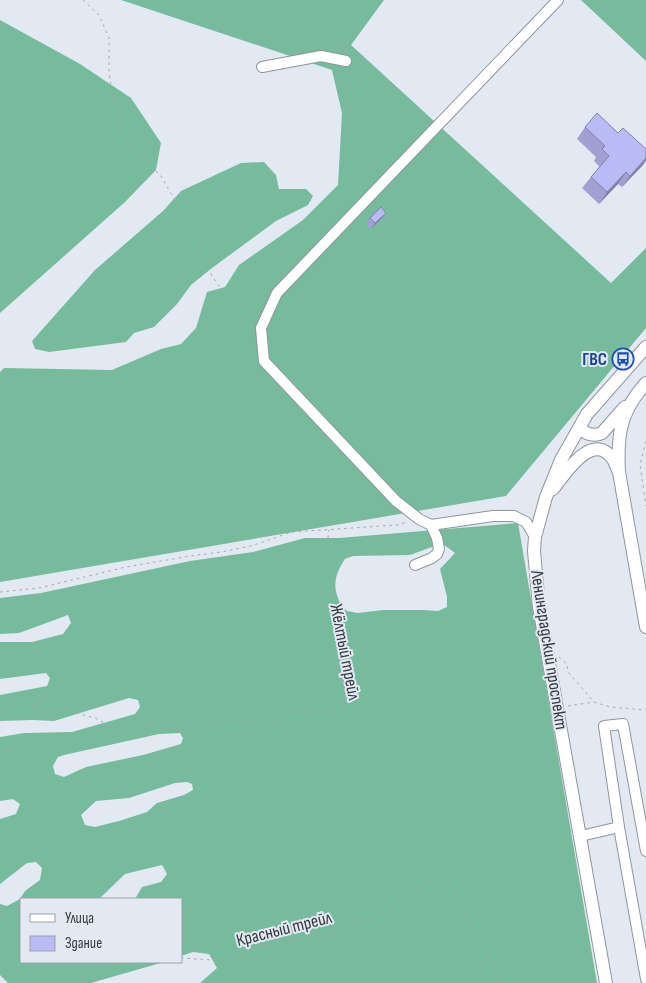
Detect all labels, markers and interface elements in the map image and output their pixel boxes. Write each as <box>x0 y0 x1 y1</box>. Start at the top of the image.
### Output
bus stop icon: ГВС <box>611 347 635 371</box>
place label: ГВС <box>582 349 607 370</box>
street label: Ленинградский проспект <box>526 568 572 731</box>
street label: Жёлтый трейл <box>325 602 365 703</box>
legend <box>20 898 182 963</box>
street label: Красный трейл <box>234 907 335 951</box>
text: Улица <box>65 909 94 928</box>
text: Здание <box>65 934 102 953</box>

